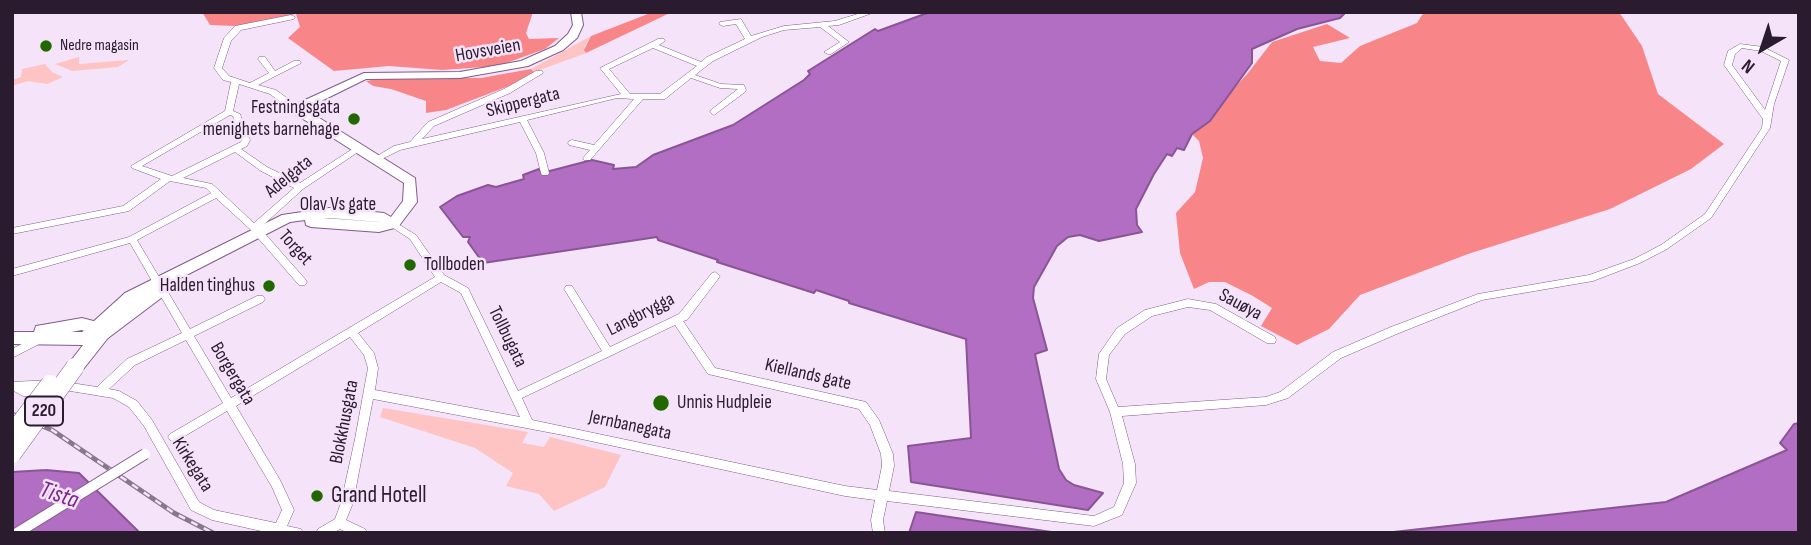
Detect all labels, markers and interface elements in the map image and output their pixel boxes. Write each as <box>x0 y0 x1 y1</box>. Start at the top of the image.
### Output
north arrow <box>1727 14 1797 84</box>
street label: Hovsveien <box>454 34 522 68</box>
place label: Nedre magasin <box>60 36 139 56</box>
marker: Nedre magasin <box>38 38 54 54</box>
text: N <box>1737 54 1760 78</box>
street label: Skippergata <box>484 83 562 123</box>
place label: Festningsgata menighets barnehage <box>203 97 340 141</box>
marker: Festningsgata menighets barnehage <box>346 111 362 127</box>
street label: Adelgata <box>261 151 317 203</box>
street label: Olav Vs gate <box>300 194 376 216</box>
street label: Torget <box>273 225 317 271</box>
place label: Tollboden <box>424 254 485 276</box>
marker: Tollboden <box>402 257 418 273</box>
place label: Halden tinghus <box>160 275 255 297</box>
marker: Halden tinghus <box>261 278 277 294</box>
street label: Sauøya <box>1215 284 1265 326</box>
street label: Langbrygga <box>603 288 679 342</box>
street label: Tollbugata <box>483 303 531 371</box>
street label: Borgergata <box>204 339 260 409</box>
street label: Kiellands gate <box>763 354 853 396</box>
street label: Blokkhusgata <box>326 378 364 466</box>
place label: Unnis Hudpleie <box>677 392 772 414</box>
marker: Unnis Hudpleie <box>651 393 671 413</box>
road number: 220 <box>25 396 63 426</box>
street label: Jernbanegata <box>587 406 673 446</box>
street label: Kirkegata <box>166 434 218 496</box>
water label: Tista <box>36 476 82 516</box>
place label: Grand Hotell <box>331 482 427 510</box>
marker: Grand Hotell <box>309 488 325 504</box>

